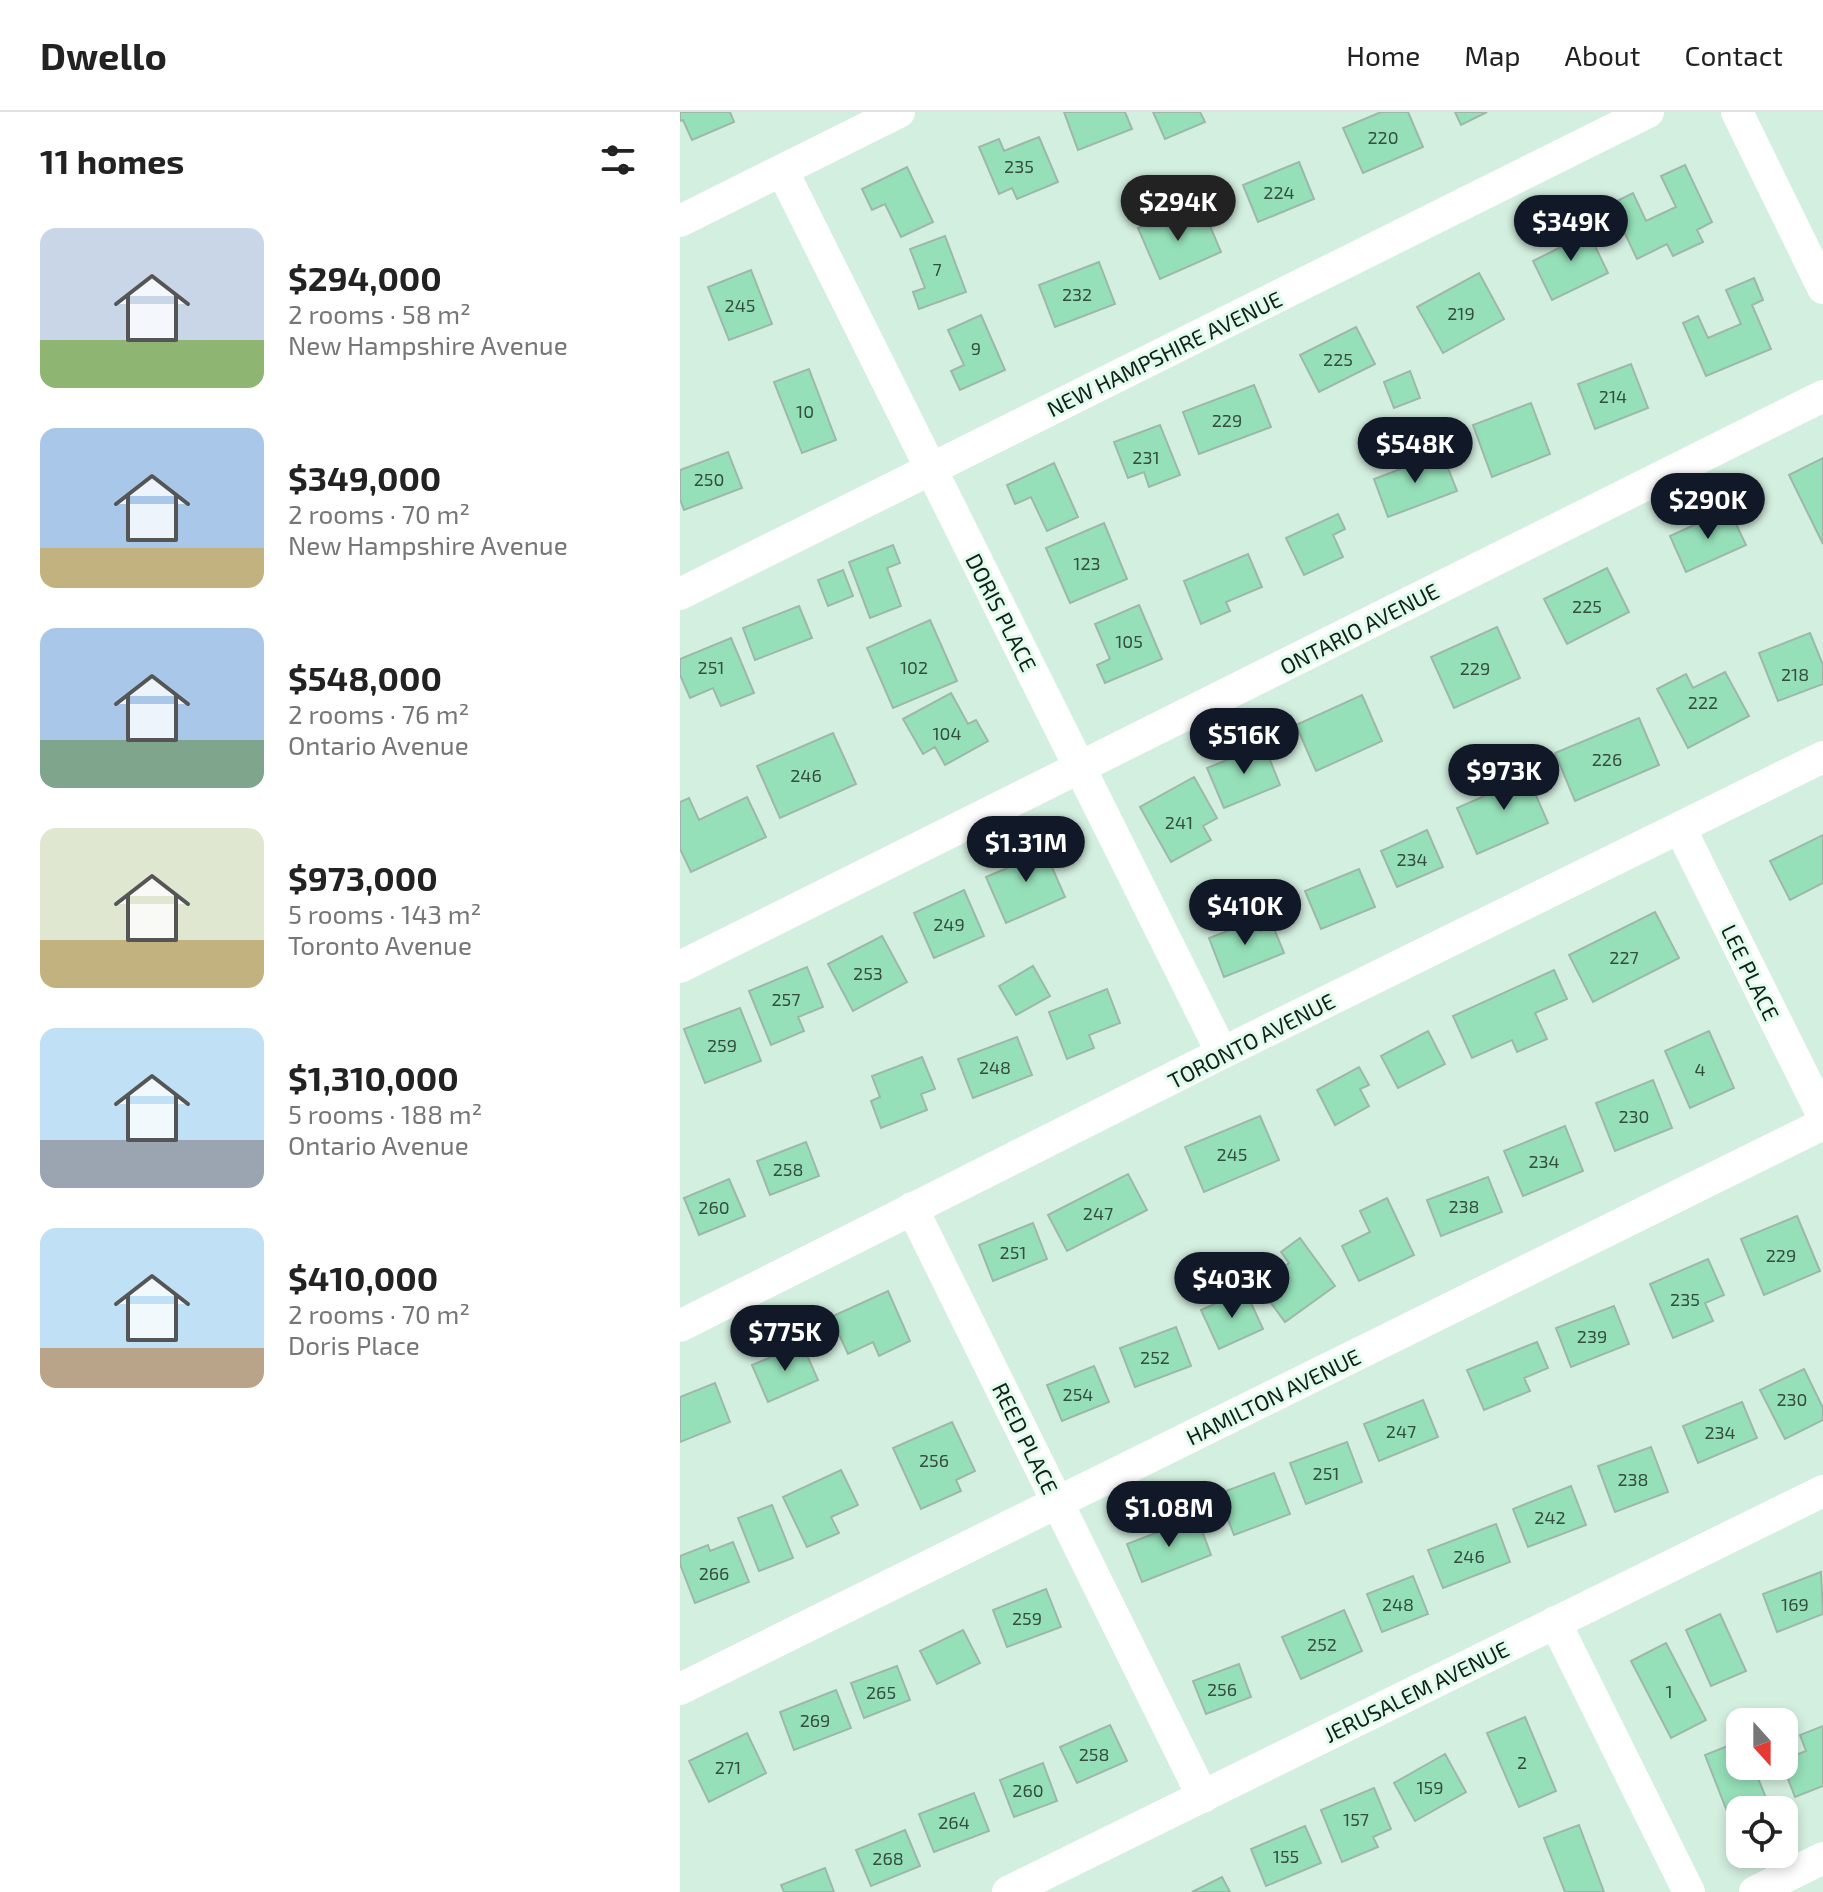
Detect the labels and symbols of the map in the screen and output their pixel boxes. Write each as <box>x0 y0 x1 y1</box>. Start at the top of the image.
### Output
house number: 220 <box>1367 126 1399 148</box>
house number: 235 <box>1004 155 1034 177</box>
pin: $294K <box>1122 175 1234 243</box>
house number: 224 <box>1263 181 1295 203</box>
pin: $349K <box>1515 195 1627 263</box>
house number: 7 <box>932 258 942 280</box>
house number: 232 <box>1062 283 1092 305</box>
street label: NEW HAMPSHIRE AVENUE <box>1042 285 1286 421</box>
house number: 245 <box>725 294 755 316</box>
house number: 219 <box>1447 302 1475 324</box>
house number: 9 <box>971 337 981 359</box>
house number: 225 <box>1323 348 1353 370</box>
house number: 214 <box>1599 385 1627 407</box>
house number: 10 <box>796 400 814 422</box>
house number: 229 <box>1212 409 1242 431</box>
pin: $548K <box>1359 417 1471 485</box>
house number: 231 <box>1132 446 1160 468</box>
house number: 250 <box>694 468 724 490</box>
pin: $290K <box>1652 473 1764 541</box>
street label: DORIS PLACE <box>961 549 1043 675</box>
house number: 123 <box>1073 552 1101 574</box>
street label: ONTARIO AVENUE <box>1275 577 1443 679</box>
house number: 225 <box>1572 595 1602 617</box>
house number: 105 <box>1115 630 1143 652</box>
house number: 251 <box>698 656 724 678</box>
house number: 102 <box>900 656 928 678</box>
house number: 229 <box>1460 657 1490 679</box>
house number: 218 <box>1781 663 1809 685</box>
house number: 222 <box>1688 691 1718 713</box>
pin: $516K <box>1188 708 1300 776</box>
house number: 104 <box>932 722 962 744</box>
pin: $973K <box>1448 744 1560 812</box>
house number: 226 <box>1592 748 1622 770</box>
house number: 246 <box>790 764 822 786</box>
house number: 241 <box>1165 811 1193 833</box>
pin: $1.31M <box>961 816 1091 884</box>
house number: 234 <box>1396 848 1428 870</box>
pin: $410K <box>1189 879 1301 947</box>
house number: 249 <box>933 913 965 935</box>
street label: LEE PLACE <box>1717 920 1785 1024</box>
house number: 227 <box>1609 946 1639 968</box>
house number: 253 <box>853 962 883 984</box>
street label: TORONTO AVENUE <box>1163 987 1339 1093</box>
house number: 257 <box>772 988 800 1010</box>
house number: 259 <box>707 1034 737 1056</box>
house number: 248 <box>979 1056 1011 1078</box>
house number: 4 <box>1694 1058 1706 1080</box>
house number: 230 <box>1619 1105 1649 1127</box>
house number: 245 <box>1217 1143 1247 1165</box>
house number: 234 <box>1528 1150 1560 1172</box>
house number: 258 <box>773 1158 803 1180</box>
house number: 238 <box>1448 1195 1480 1217</box>
house number: 260 <box>698 1196 730 1218</box>
house number: 247 <box>1083 1202 1113 1224</box>
house number: 251 <box>1000 1241 1026 1263</box>
house number: 229 <box>1766 1244 1796 1266</box>
pin: $403K <box>1176 1252 1288 1320</box>
house number: 235 <box>1670 1288 1700 1310</box>
pin: $775K <box>729 1305 841 1373</box>
house number: 239 <box>1577 1325 1607 1347</box>
street label: HAMILTON AVENUE <box>1182 1343 1364 1449</box>
house number: 252 <box>1140 1346 1170 1368</box>
street label: REED PLACE <box>988 1378 1064 1498</box>
house number: 254 <box>1063 1383 1093 1405</box>
house number: 230 <box>1777 1388 1807 1410</box>
house number: 247 <box>1386 1420 1416 1442</box>
house number: 234 <box>1704 1421 1736 1443</box>
house number: 256 <box>919 1449 949 1471</box>
house number: 251 <box>1313 1462 1339 1484</box>
house number: 238 <box>1617 1468 1649 1490</box>
pin: $1.08M <box>1104 1481 1234 1549</box>
house number: 242 <box>1534 1506 1566 1528</box>
house number: 246 <box>1453 1545 1485 1567</box>
house number: 266 <box>699 1562 729 1584</box>
house number: 248 <box>1382 1593 1414 1615</box>
house number: 169 <box>1781 1593 1809 1615</box>
house number: 259 <box>1012 1607 1042 1629</box>
house number: 252 <box>1307 1633 1337 1655</box>
street label: JERUSALEM AVENUE <box>1319 1635 1513 1747</box>
house number: 256 <box>1207 1678 1237 1700</box>
house number: 1 <box>1665 1680 1673 1702</box>
house number: 265 <box>866 1681 896 1703</box>
north arrow <box>1726 1708 1798 1780</box>
house number: 269 <box>800 1709 830 1731</box>
house number: 258 <box>1079 1743 1109 1765</box>
house number: 2 <box>1517 1751 1527 1773</box>
house number: 271 <box>715 1756 741 1778</box>
house number: 159 <box>1416 1776 1444 1798</box>
house number: 260 <box>1012 1779 1044 1801</box>
house number: 157 <box>1343 1808 1369 1830</box>
house number: 264 <box>938 1811 970 1833</box>
house number: 155 <box>1273 1845 1299 1867</box>
house number: 268 <box>872 1847 904 1869</box>

